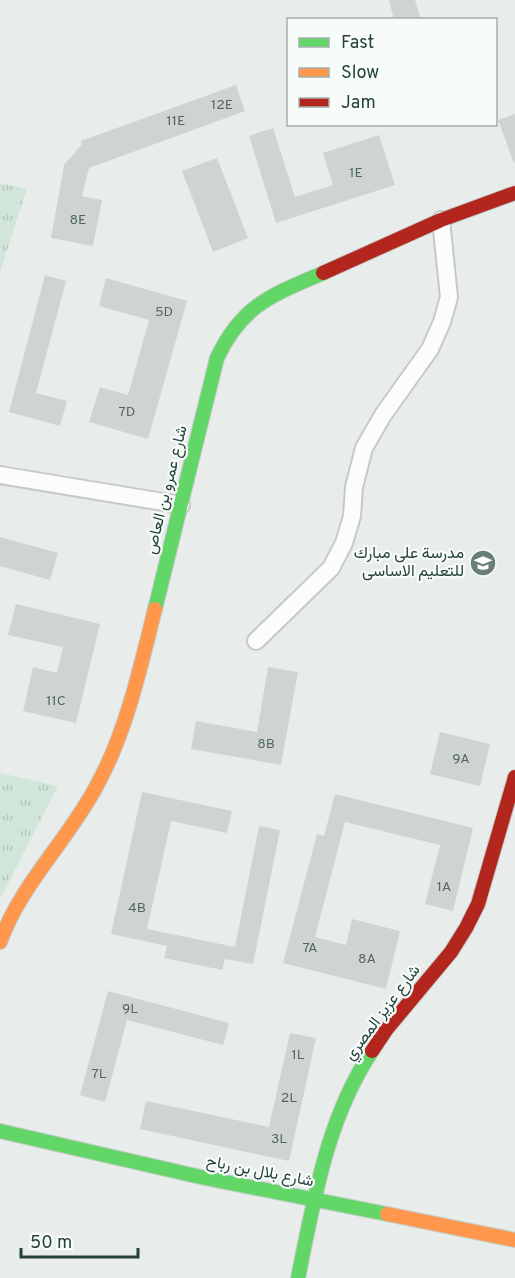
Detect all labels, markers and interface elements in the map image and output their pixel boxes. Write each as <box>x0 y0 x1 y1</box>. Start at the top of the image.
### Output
legend <box>287 18 497 126</box>
text: Fast <box>341 32 374 55</box>
text: Slow <box>341 62 379 85</box>
text: Jam <box>341 92 376 115</box>
house number: 12E <box>211 97 233 114</box>
house number: 11E <box>167 113 185 130</box>
house number: 1E <box>349 165 363 182</box>
house number: 8E <box>70 212 86 229</box>
house number: 5D <box>155 304 173 321</box>
house number: 7D <box>119 404 135 421</box>
street label: شارع عمرو بن العاص <box>141 424 193 556</box>
place label: مدرسة على مبارك للتعليم الاساسى <box>354 544 464 582</box>
school or university icon: مدرسة على مبارك للتعليم الاساسى <box>468 548 498 578</box>
house number: 11C <box>46 693 66 710</box>
house number: 8B <box>257 736 275 753</box>
house number: 9A <box>452 751 470 768</box>
house number: 1A <box>437 879 451 896</box>
house number: 4B <box>128 900 146 917</box>
house number: 7A <box>302 940 318 957</box>
house number: 8A <box>358 951 376 968</box>
street label: شارع عزيز المصري <box>341 961 427 1066</box>
house number: 9L <box>122 1001 138 1018</box>
house number: 1L <box>292 1047 305 1064</box>
house number: 7L <box>91 1066 107 1083</box>
house number: 2L <box>281 1090 297 1107</box>
house number: 3L <box>271 1131 287 1148</box>
street label: شارع بلال بن رباح <box>205 1152 315 1192</box>
scale bar <box>21 1221 138 1259</box>
text: 50 m <box>30 1232 72 1255</box>

